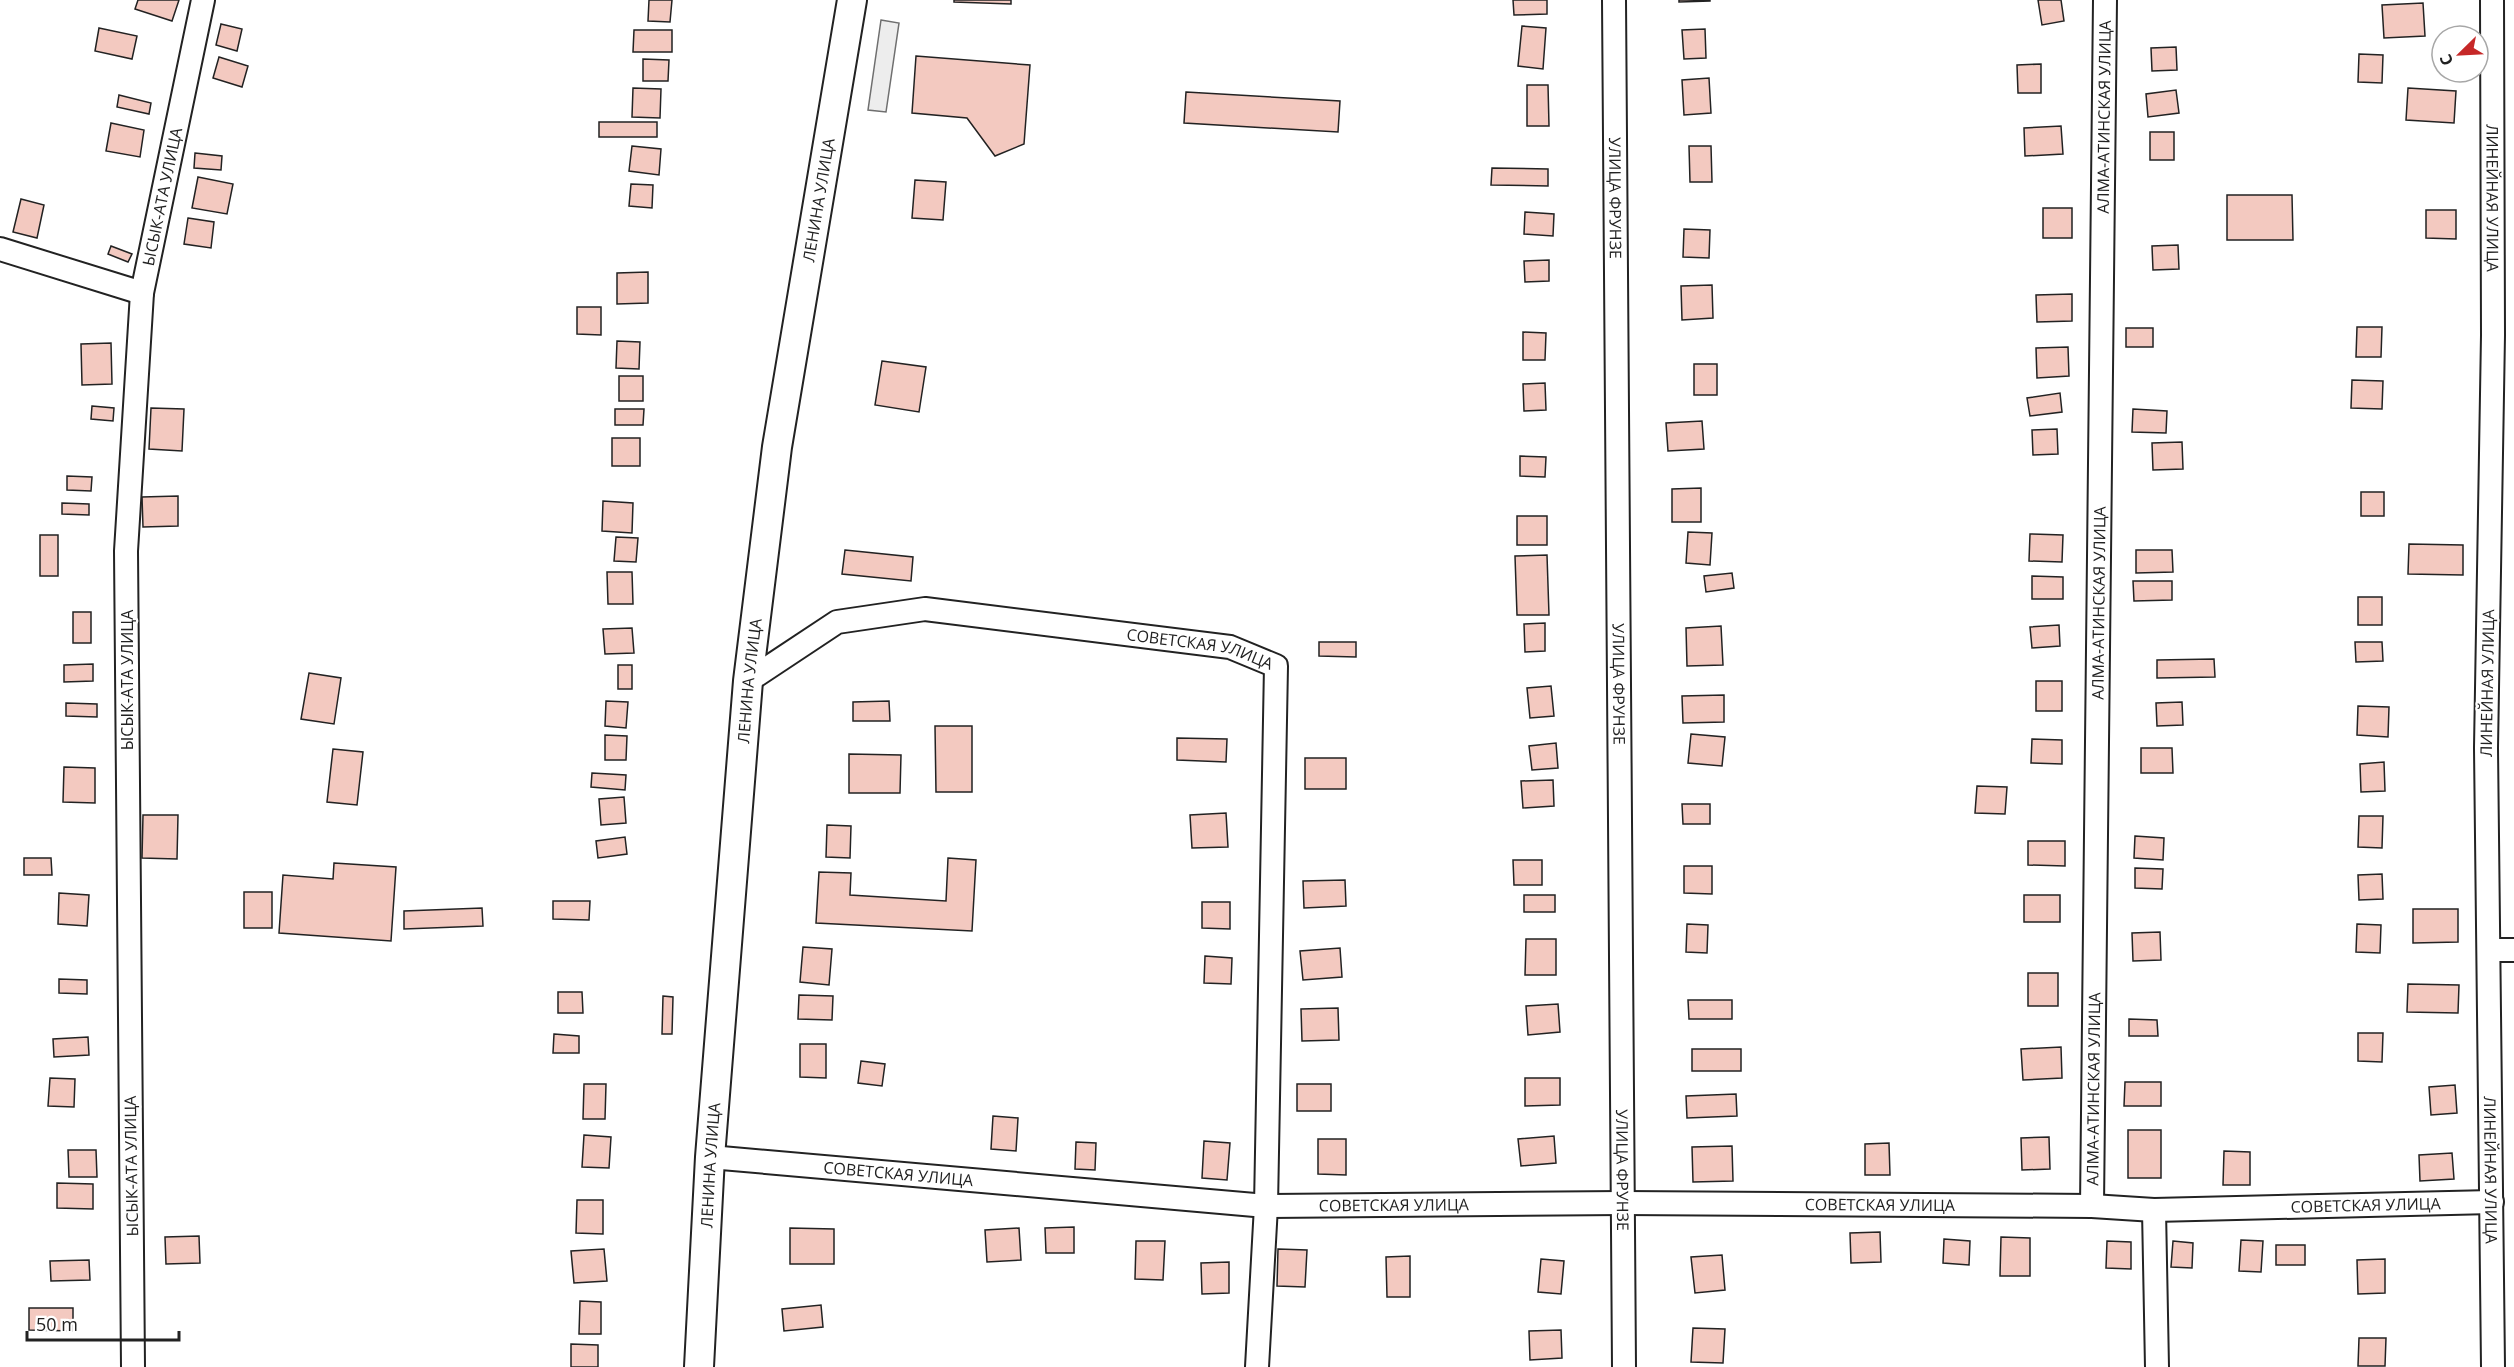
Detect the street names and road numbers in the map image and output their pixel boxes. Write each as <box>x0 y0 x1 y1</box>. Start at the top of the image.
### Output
street label: АЛМА-АТИНСКАЯ УЛИЦА <box>2092 19 2116 214</box>
street label: ЛИНЕЙНАЯ УЛИЦА <box>2481 124 2504 273</box>
street label: ЫСЫК-АТА УЛИЦА <box>137 125 187 268</box>
street label: ЛЕНИНА УЛИЦА <box>797 136 840 264</box>
street label: УЛИЦА ФРУНЗЕ <box>1604 137 1627 259</box>
street label: АЛМА-АТИНСКАЯ УЛИЦА <box>2086 505 2111 700</box>
street label: ЛИНЕЙНАЯ УЛИЦА <box>2475 608 2499 757</box>
street label: ЫСЫК-АТА УЛИЦА <box>116 609 138 750</box>
street label: ЛЕНИНА УЛИЦА <box>732 616 767 744</box>
street label: СОВЕТСКАЯ УЛИЦА <box>1125 623 1277 675</box>
street label: УЛИЦА ФРУНЗЕ <box>1608 623 1630 745</box>
street label: АЛМА-АТИНСКАЯ УЛИЦА <box>2081 991 2105 1186</box>
street label: ЫСЫК-АТА УЛИЦА <box>119 1095 143 1236</box>
street label: ЛИНЕЙНАЯ УЛИЦА <box>2479 1096 2503 1245</box>
street label: ЛЕНИНА УЛИЦА <box>695 1101 725 1228</box>
street label: УЛИЦА ФРУНЗЕ <box>1611 1109 1634 1231</box>
street label: СОВЕТСКАЯ УЛИЦА <box>823 1156 975 1191</box>
street label: СОВЕТСКАЯ УЛИЦА <box>2290 1192 2442 1218</box>
street label: СОВЕТСКАЯ УЛИЦА <box>1319 1193 1470 1217</box>
street label: СОВЕТСКАЯ УЛИЦА <box>1805 1193 1956 1216</box>

